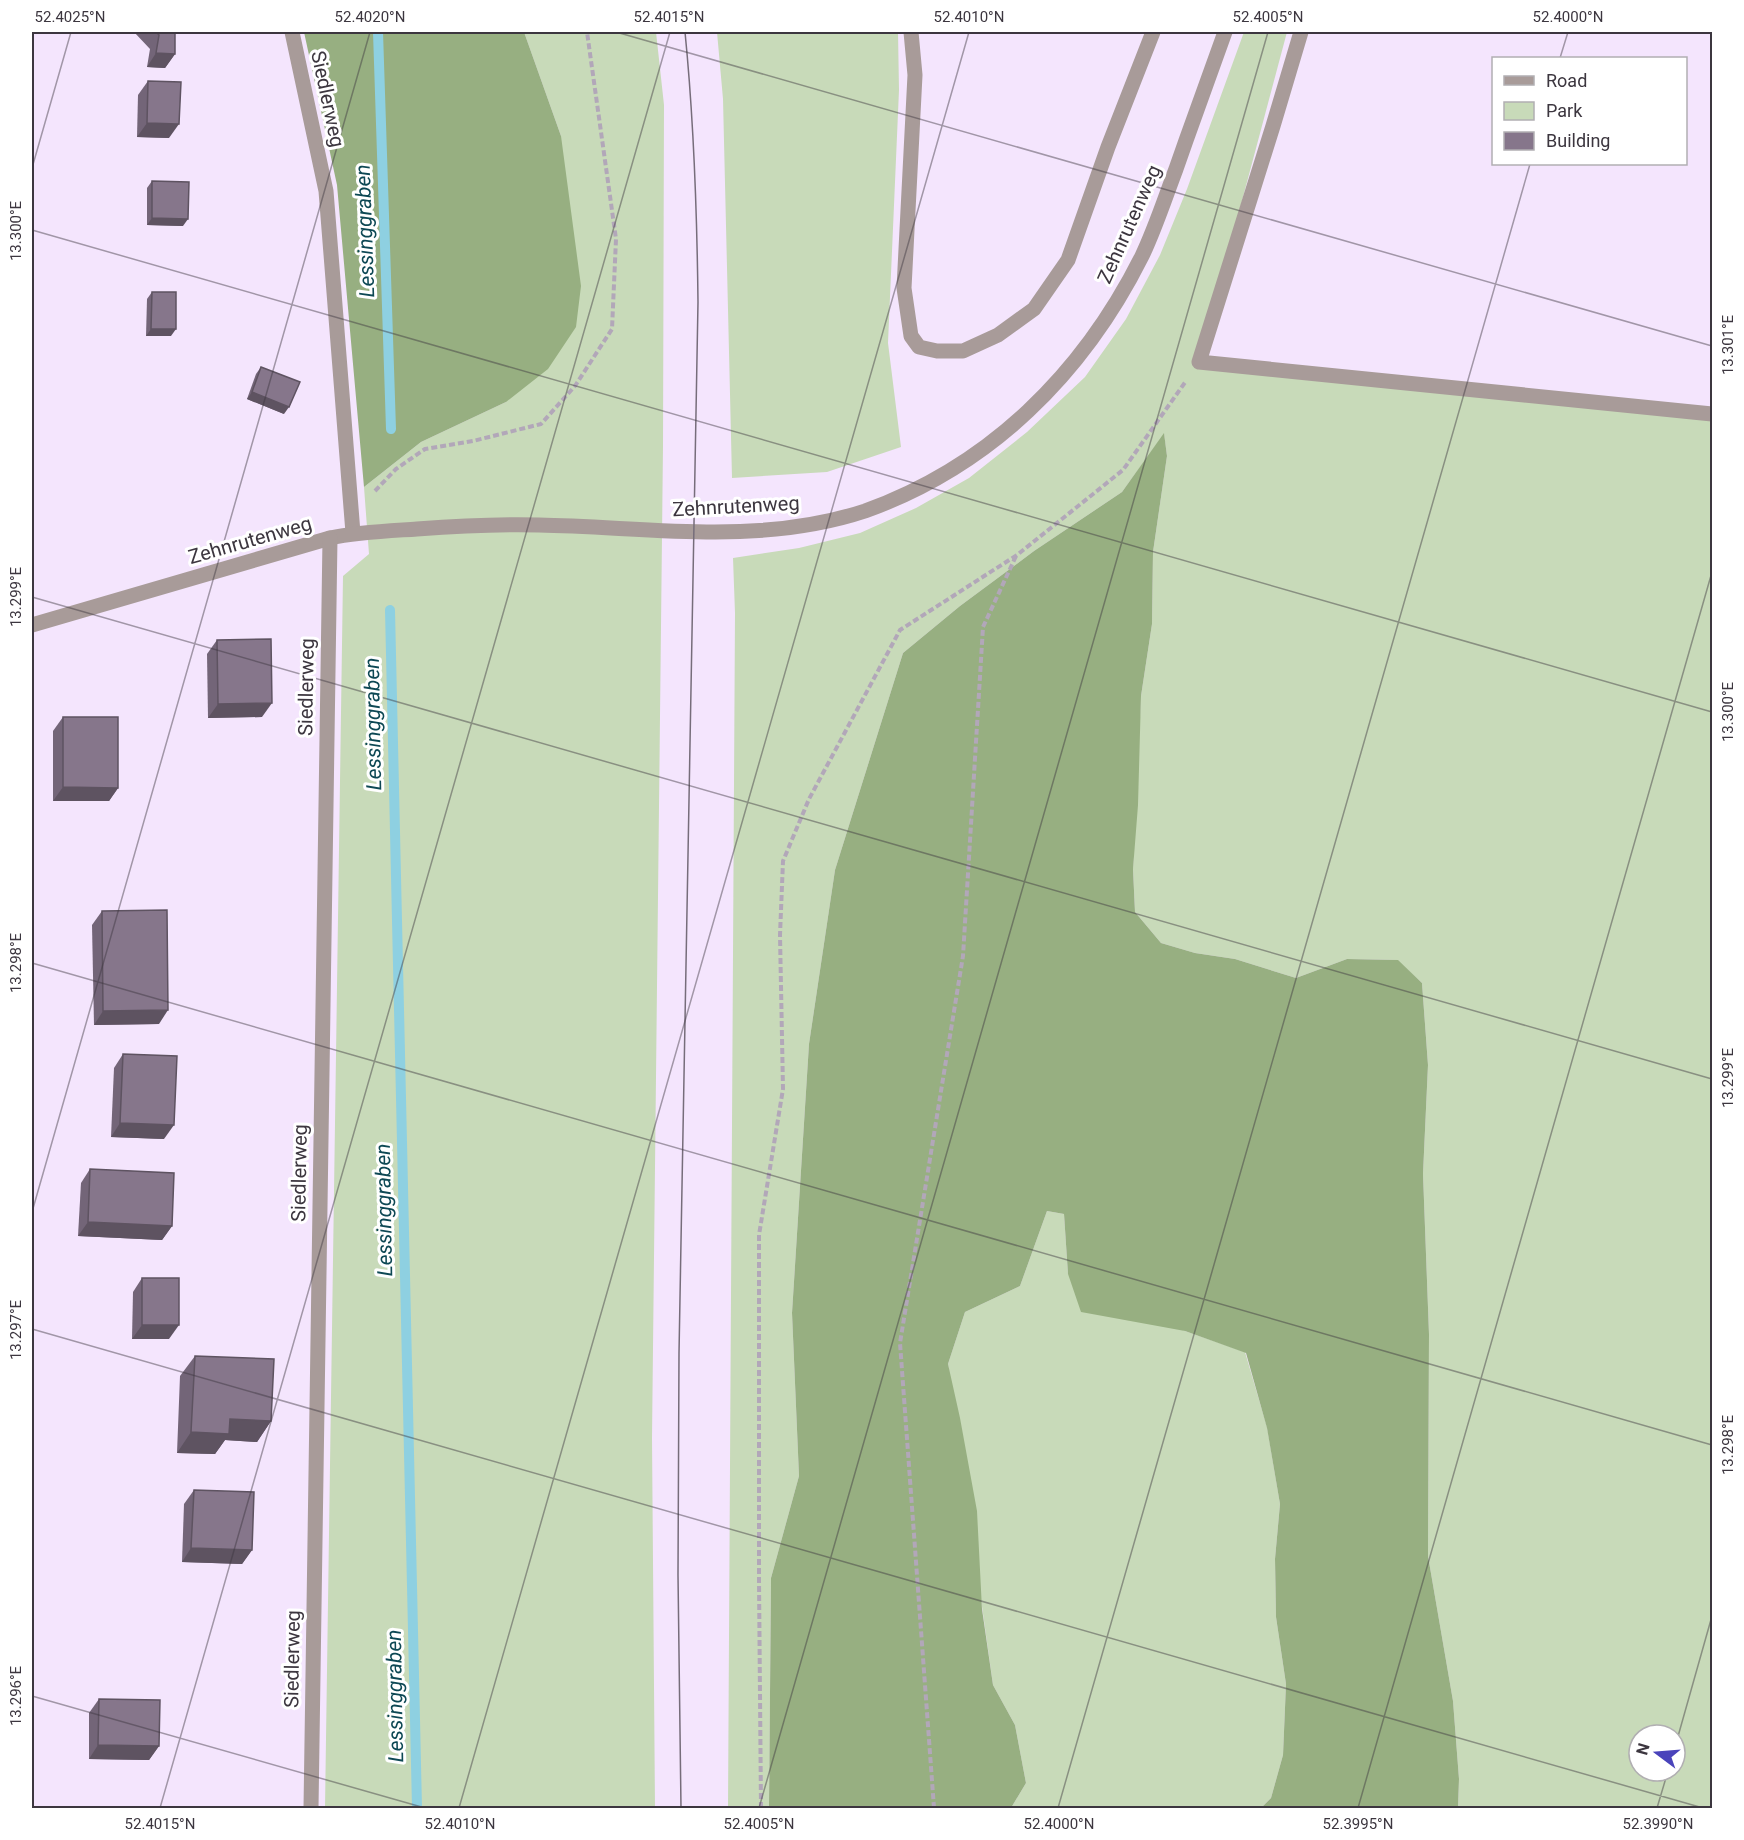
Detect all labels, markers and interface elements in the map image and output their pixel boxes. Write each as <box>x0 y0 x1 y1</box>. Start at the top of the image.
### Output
text: 52.4025°N <box>35 8 105 26</box>
text: 52.4020°N <box>335 8 405 26</box>
text: 52.4015°N <box>634 8 704 26</box>
text: 52.4010°N <box>934 8 1004 26</box>
text: 52.4005°N <box>1233 8 1303 26</box>
text: 52.4000°N <box>1533 8 1603 26</box>
street label: Siedlerweg <box>306 49 350 149</box>
legend <box>1492 57 1687 165</box>
text: Road <box>1546 70 1587 91</box>
text: Park <box>1546 100 1583 121</box>
text: Building <box>1546 130 1610 151</box>
street label: Zehnrutenweg <box>1092 161 1166 287</box>
water label: Lessinggraben <box>351 164 379 298</box>
text: 13.300°E <box>7 200 25 261</box>
text: 13.301°E <box>1719 314 1737 375</box>
street label: Zehnrutenweg <box>672 491 800 521</box>
street label: Zehnrutenweg <box>186 511 314 569</box>
text: 13.299°E <box>7 566 25 627</box>
street label: Siedlerweg <box>293 638 319 736</box>
water label: Lessinggraben <box>360 657 386 791</box>
text: 13.300°E <box>1719 681 1737 742</box>
text: 13.298°E <box>7 932 25 993</box>
text: 13.299°E <box>1719 1047 1737 1108</box>
street label: Siedlerweg <box>286 1124 312 1222</box>
water label: Lessinggraben <box>371 1143 397 1277</box>
text: 13.297°E <box>7 1299 25 1360</box>
text: 13.298°E <box>1719 1414 1737 1475</box>
street label: Siedlerweg <box>279 1610 305 1708</box>
water label: Lessinggraben <box>382 1629 408 1763</box>
text: 13.296°E <box>7 1665 25 1726</box>
north arrow <box>1627 1723 1687 1783</box>
text: N <box>1632 1741 1654 1757</box>
text: 52.4015°N <box>125 1815 195 1833</box>
text: 52.4010°N <box>425 1815 495 1833</box>
text: 52.4005°N <box>724 1815 794 1833</box>
text: 52.4000°N <box>1024 1815 1094 1833</box>
text: 52.3995°N <box>1323 1815 1393 1833</box>
text: 52.3990°N <box>1623 1815 1693 1833</box>

